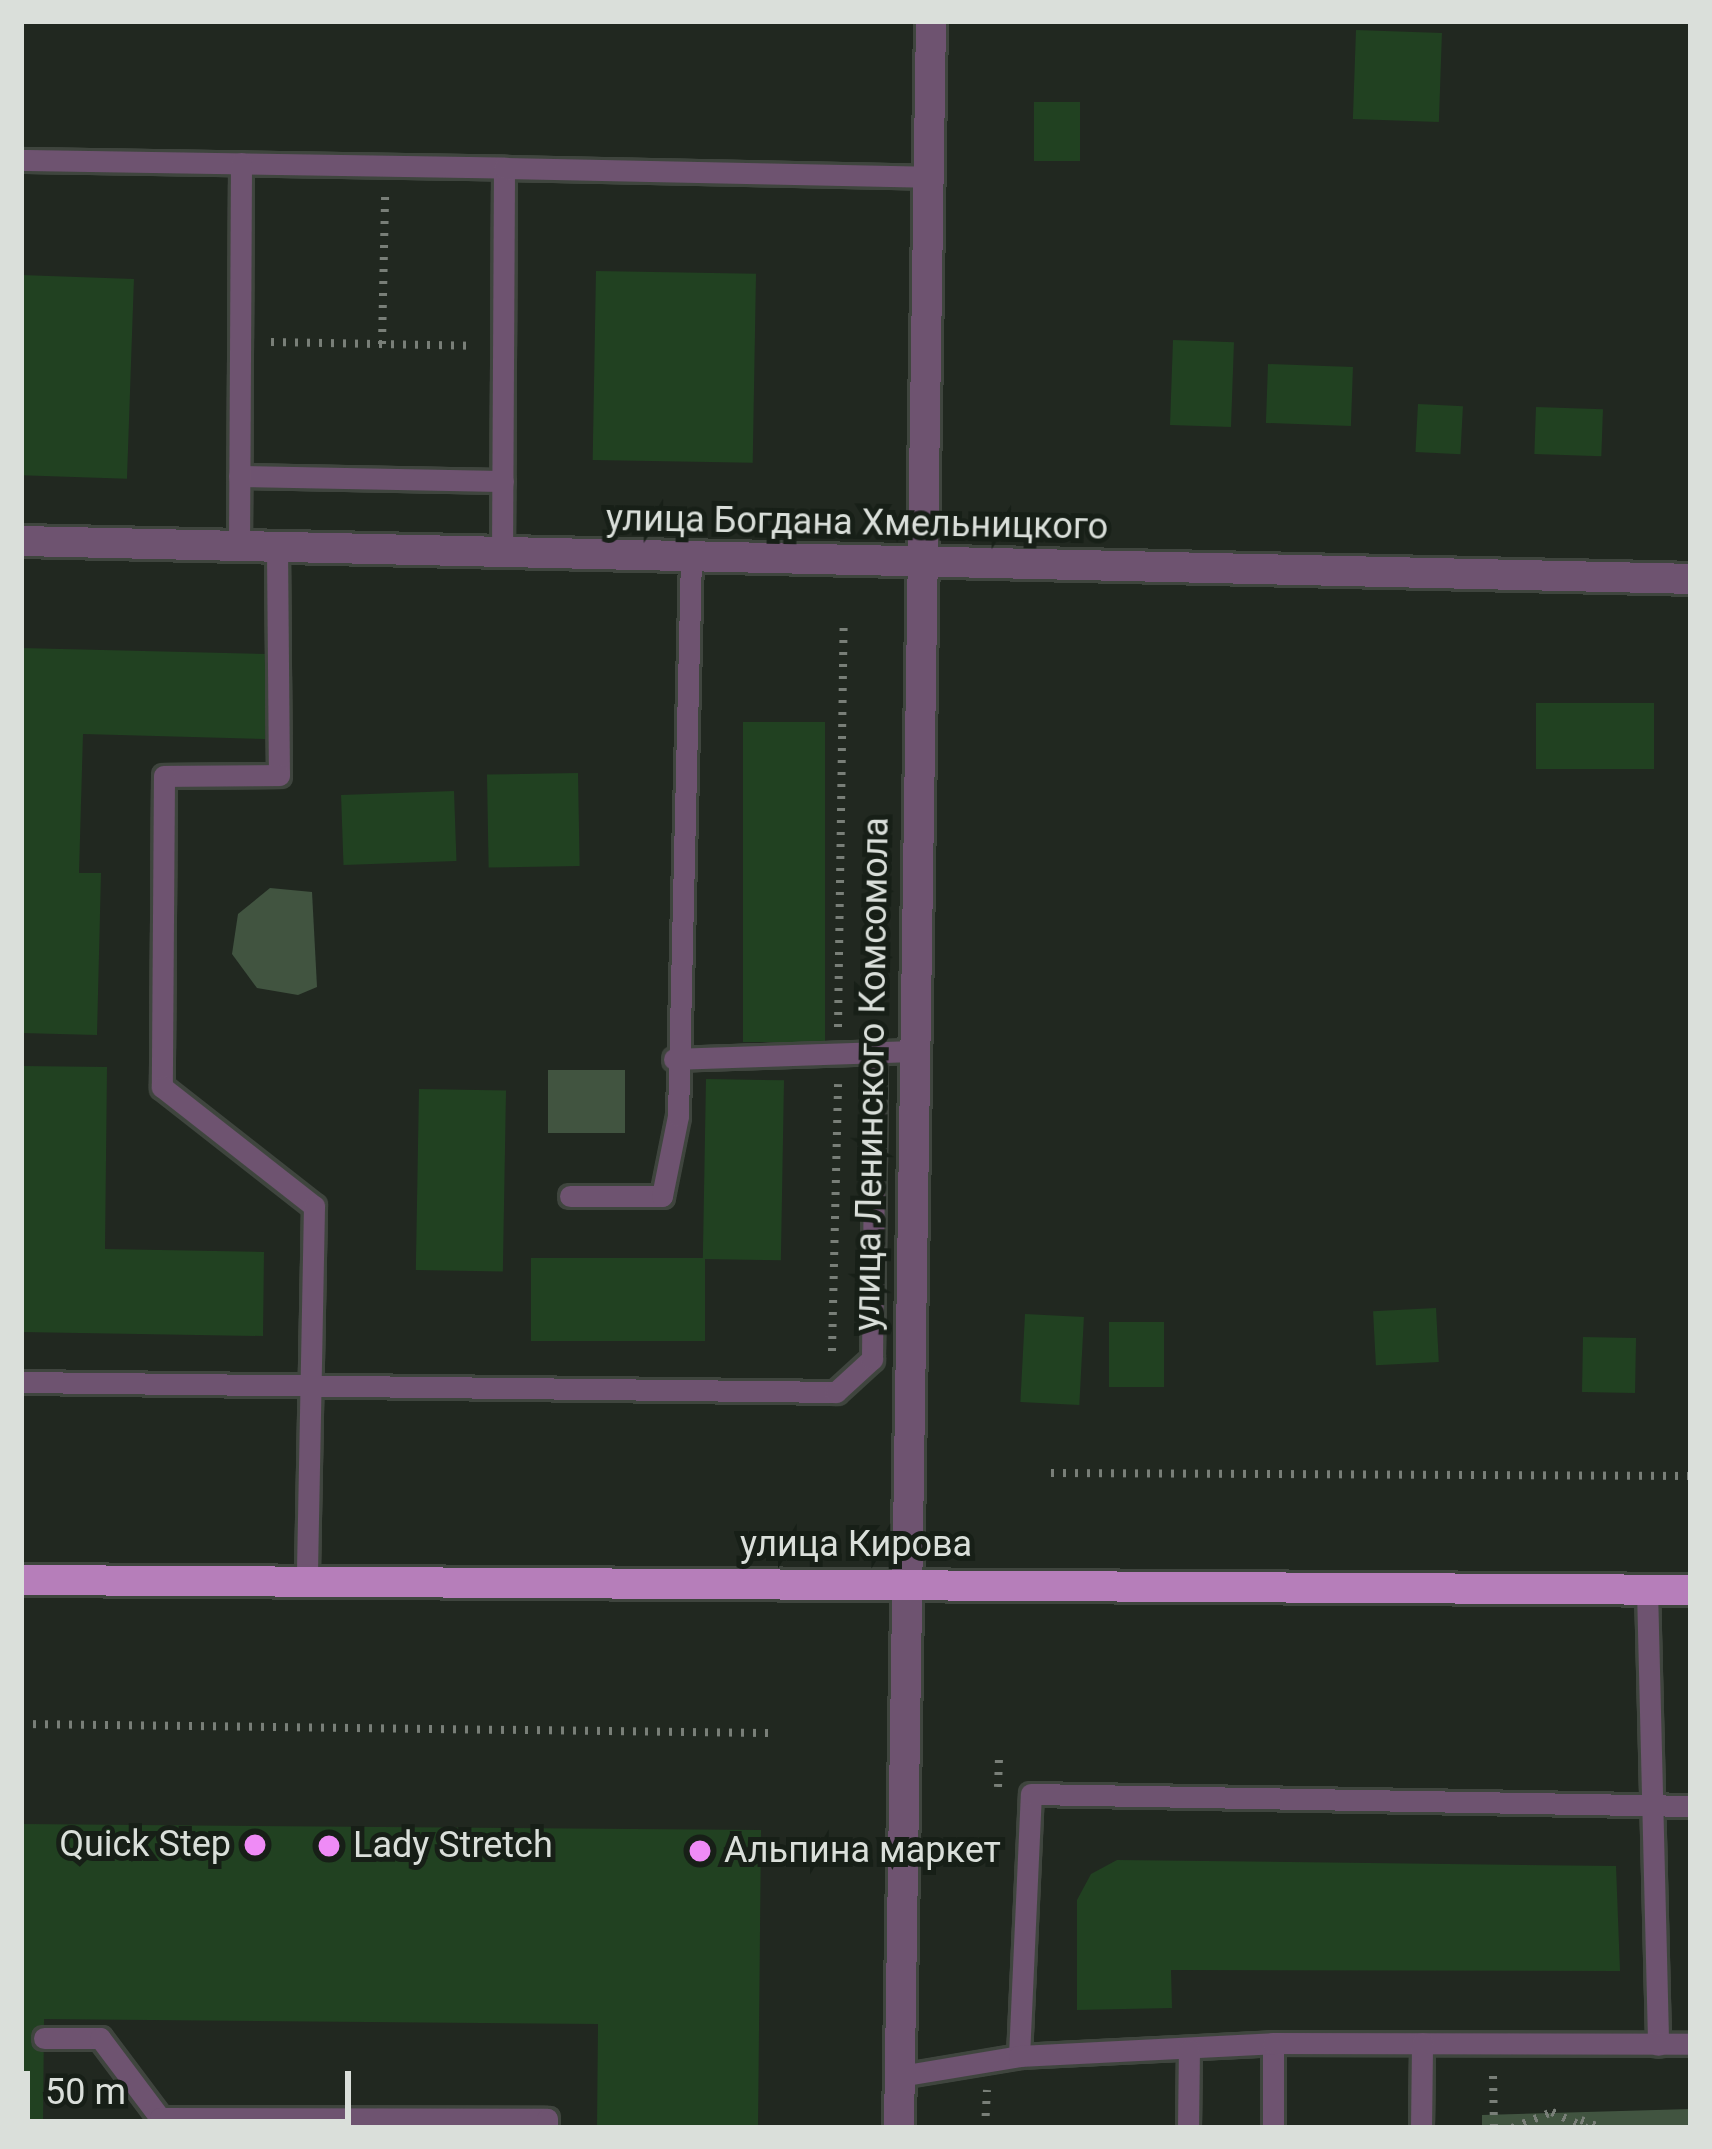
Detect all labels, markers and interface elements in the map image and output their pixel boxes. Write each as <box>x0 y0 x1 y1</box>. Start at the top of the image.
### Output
street label: улица Богдана Хмельницкого <box>606 497 1108 549</box>
street label: улица Ленинского Комсомола <box>846 817 898 1331</box>
street label: улица Кирова <box>740 1523 972 1567</box>
place label: Quick Step <box>59 1823 231 1867</box>
place label: Lady Stretch <box>353 1824 553 1868</box>
place label: Альпина маркет <box>724 1829 1001 1873</box>
marker: Quick Step <box>242 1832 268 1858</box>
marker: Lady Stretch <box>316 1833 342 1859</box>
marker: Альпина маркет <box>687 1838 713 1864</box>
scale bar <box>30 2047 357 2121</box>
text: 50 m <box>45 2071 126 2113</box>

